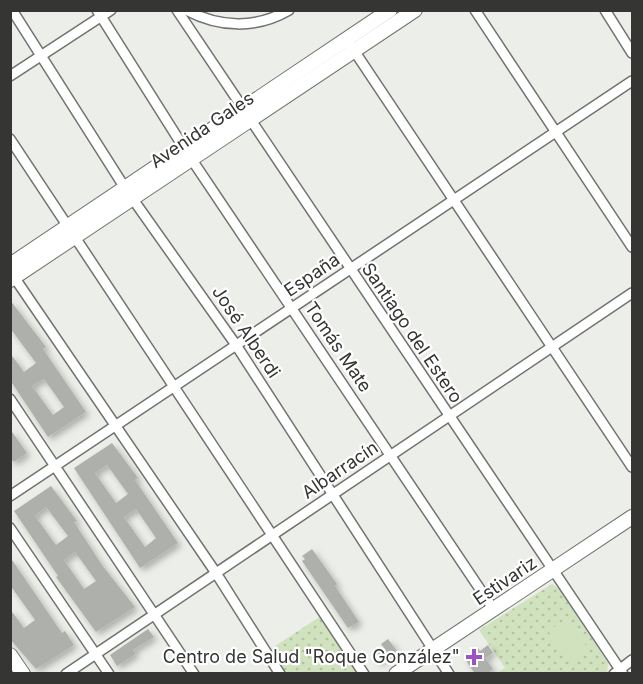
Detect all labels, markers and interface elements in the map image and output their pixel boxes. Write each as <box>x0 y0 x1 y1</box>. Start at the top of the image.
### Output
street label: Avenida Gales <box>146 87 258 172</box>
street label: España <box>280 248 343 301</box>
street label: Santiago del Estero <box>358 259 467 407</box>
street label: José Alberdi <box>208 282 285 382</box>
street label: Tomás Mate <box>301 298 376 396</box>
street label: Albarracín <box>298 436 382 503</box>
street label: Estivariz <box>469 552 540 609</box>
place label: Centro de Salud "Roque González" <box>163 646 460 667</box>
marker: Centro de Salud "Roque González" <box>465 648 483 666</box>

